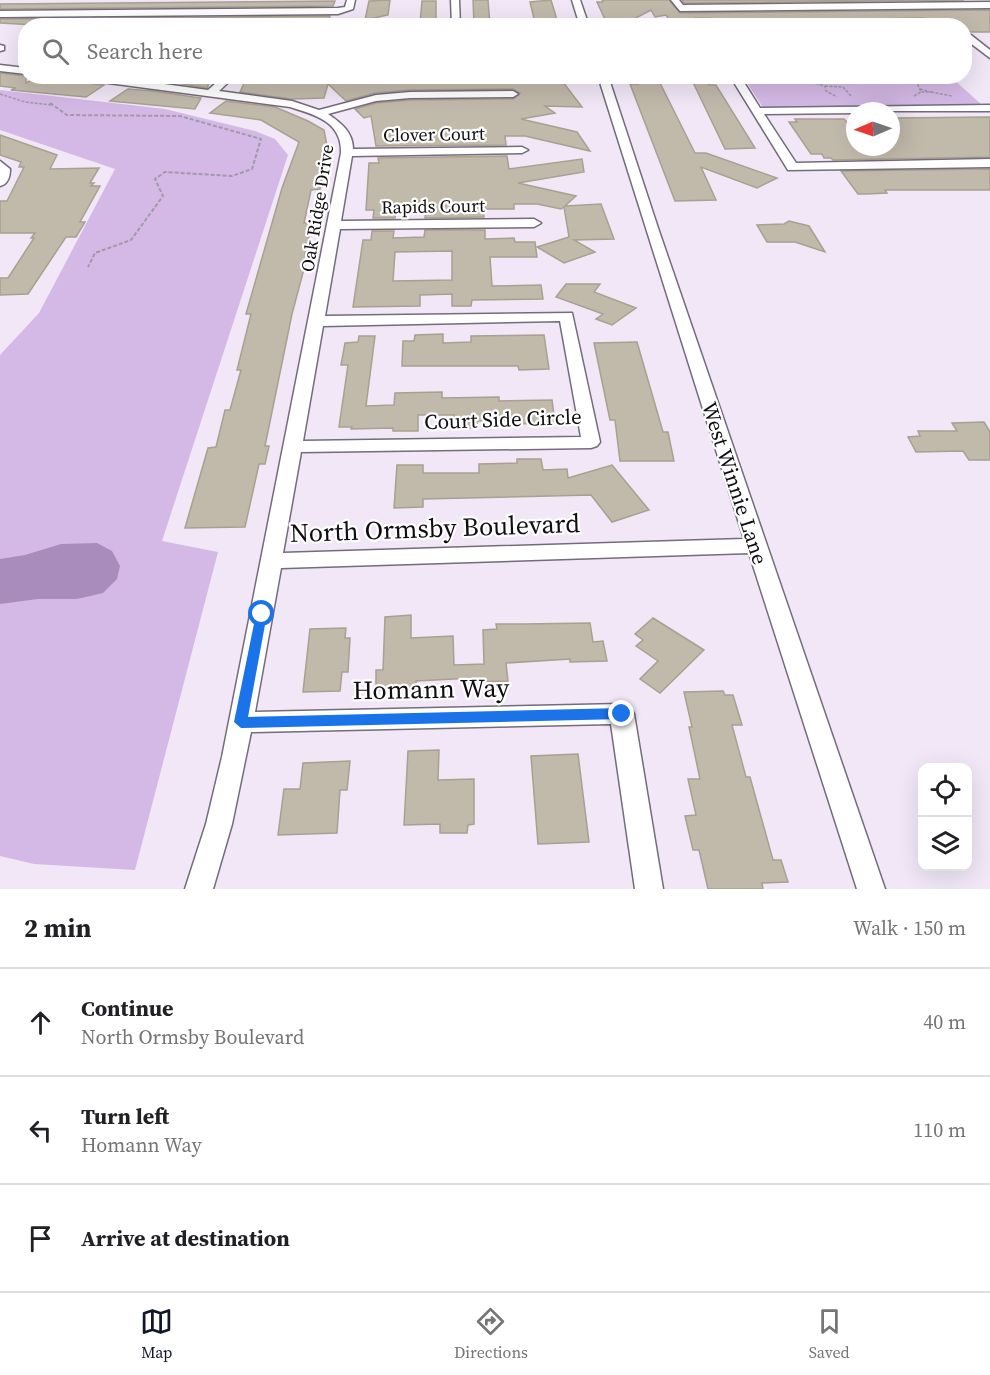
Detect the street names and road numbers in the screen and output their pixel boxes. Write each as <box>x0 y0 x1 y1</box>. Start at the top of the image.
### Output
street label: Clover Court <box>383 121 485 147</box>
street label: Oak Ridge Drive <box>295 142 339 274</box>
street label: Rapids Court <box>381 193 485 219</box>
street label: West Winnie Lane <box>695 398 775 568</box>
street label: Court Side Circle <box>424 402 582 436</box>
street label: North Ormsby Boulevard <box>289 505 581 551</box>
street label: Homann Way <box>352 670 511 708</box>

